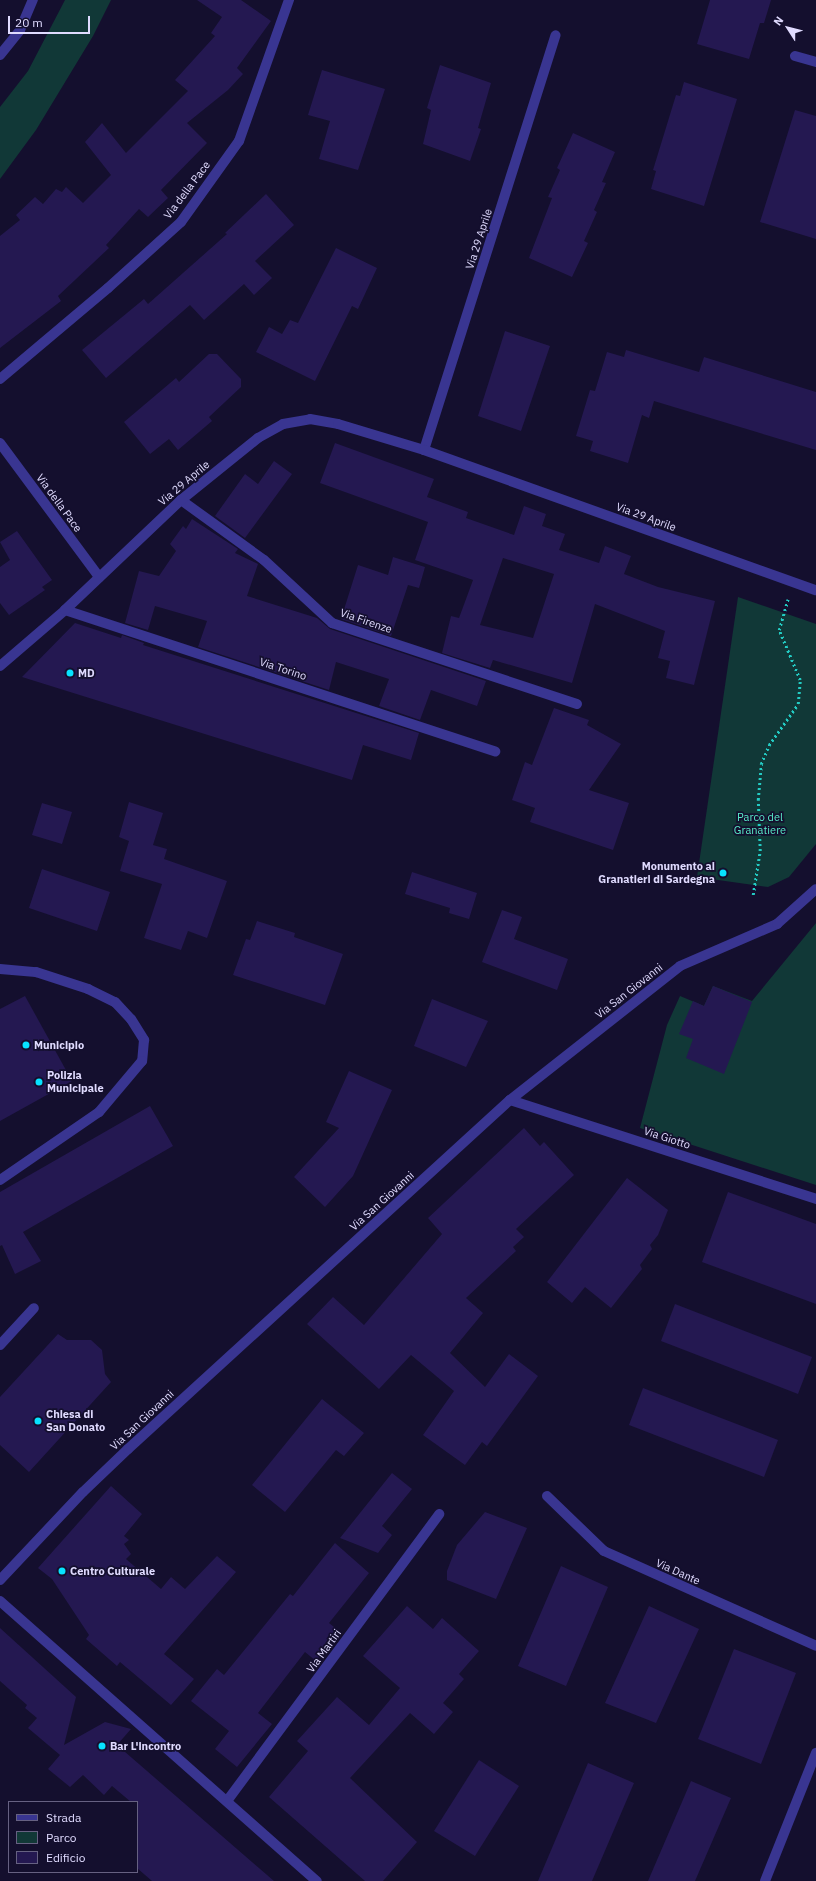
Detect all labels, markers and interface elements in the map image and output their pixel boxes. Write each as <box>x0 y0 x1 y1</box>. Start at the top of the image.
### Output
scale bar <box>10 8 92 34</box>
north arrow <box>768 8 808 48</box>
text: N <box>770 14 786 28</box>
text: 20 m <box>15 15 43 30</box>
street label: Via della Pace <box>161 159 213 221</box>
street label: Via 29 Aprile <box>463 207 495 271</box>
street label: Via 29 Aprile <box>156 458 212 508</box>
street label: Via della Pace <box>33 471 85 535</box>
street label: Via 29 Aprile <box>614 500 678 534</box>
street label: Via Firenze <box>338 606 394 636</box>
street label: Via Torino <box>258 655 308 683</box>
place label: MD <box>78 666 95 680</box>
marker: MD <box>65 668 75 678</box>
park label: Parco del Granatiere <box>734 811 786 837</box>
place label: Monumento ai Granatieri di Sardegna <box>598 860 715 886</box>
marker: Monumento ai Granatieri di Sardegna <box>718 868 728 878</box>
street label: Via San Giovanni <box>593 961 665 1021</box>
place label: Municipio <box>34 1038 84 1052</box>
marker: Municipio <box>21 1040 31 1050</box>
place label: Polizia Municipale <box>47 1069 104 1095</box>
marker: Polizia Municipale <box>34 1077 44 1087</box>
street label: Via Giotto <box>642 1124 692 1152</box>
street label: Via San Giovanni <box>347 1169 417 1233</box>
street label: Via San Giovanni <box>108 1387 176 1453</box>
place label: Chiesa di San Donato <box>46 1408 105 1434</box>
marker: Chiesa di San Donato <box>33 1416 43 1426</box>
street label: Via Dante <box>654 1556 702 1588</box>
place label: Centro Culturale <box>70 1564 155 1578</box>
marker: Centro Culturale <box>57 1566 67 1576</box>
street label: Via Martiri <box>304 1627 344 1675</box>
place label: Bar L'incontro <box>110 1739 181 1753</box>
marker: Bar L'incontro <box>97 1741 107 1751</box>
legend <box>8 1801 138 1873</box>
text: Strada <box>46 1810 81 1825</box>
text: Parco <box>46 1830 77 1845</box>
text: Edificio <box>46 1850 85 1865</box>

